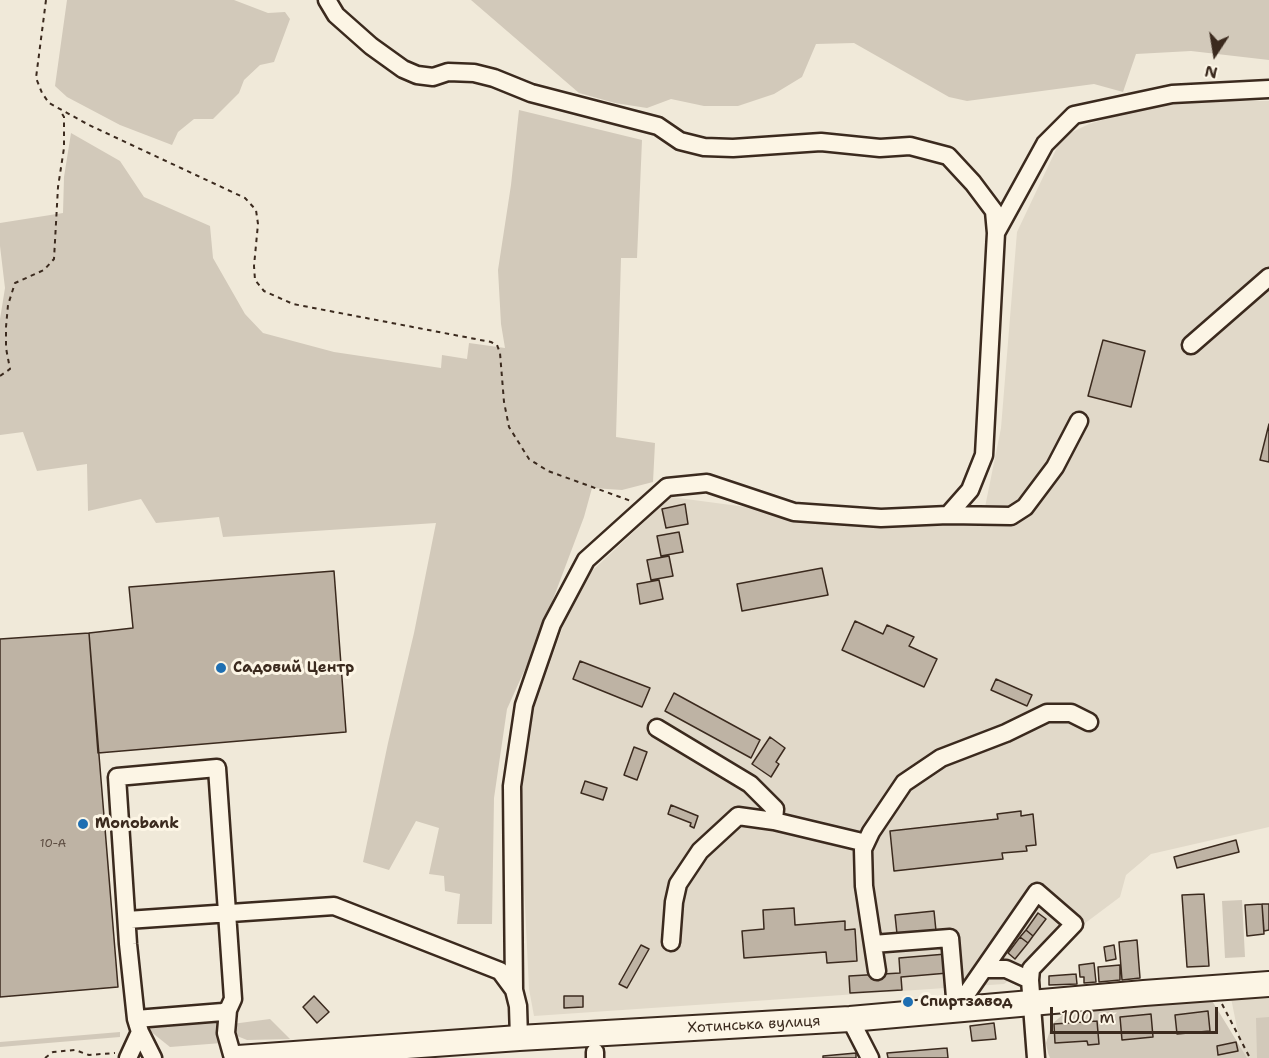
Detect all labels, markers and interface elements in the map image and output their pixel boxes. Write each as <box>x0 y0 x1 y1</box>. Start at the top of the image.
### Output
north arrow <box>1185 24 1245 84</box>
text: N <box>1203 61 1220 84</box>
place label: Садовий Центр <box>233 659 354 677</box>
marker: Садовий Центр <box>214 661 228 675</box>
place label: Monobank <box>95 815 179 833</box>
marker: Monobank <box>76 817 90 831</box>
house number: 10-А <box>40 837 66 851</box>
place label: Спиртзавод <box>920 993 1013 1011</box>
marker: Спиртзавод <box>901 995 915 1009</box>
scale bar <box>1053 995 1221 1033</box>
text: 100 m <box>1061 1005 1115 1029</box>
street label: Хотинська вулиця <box>687 1013 821 1037</box>

